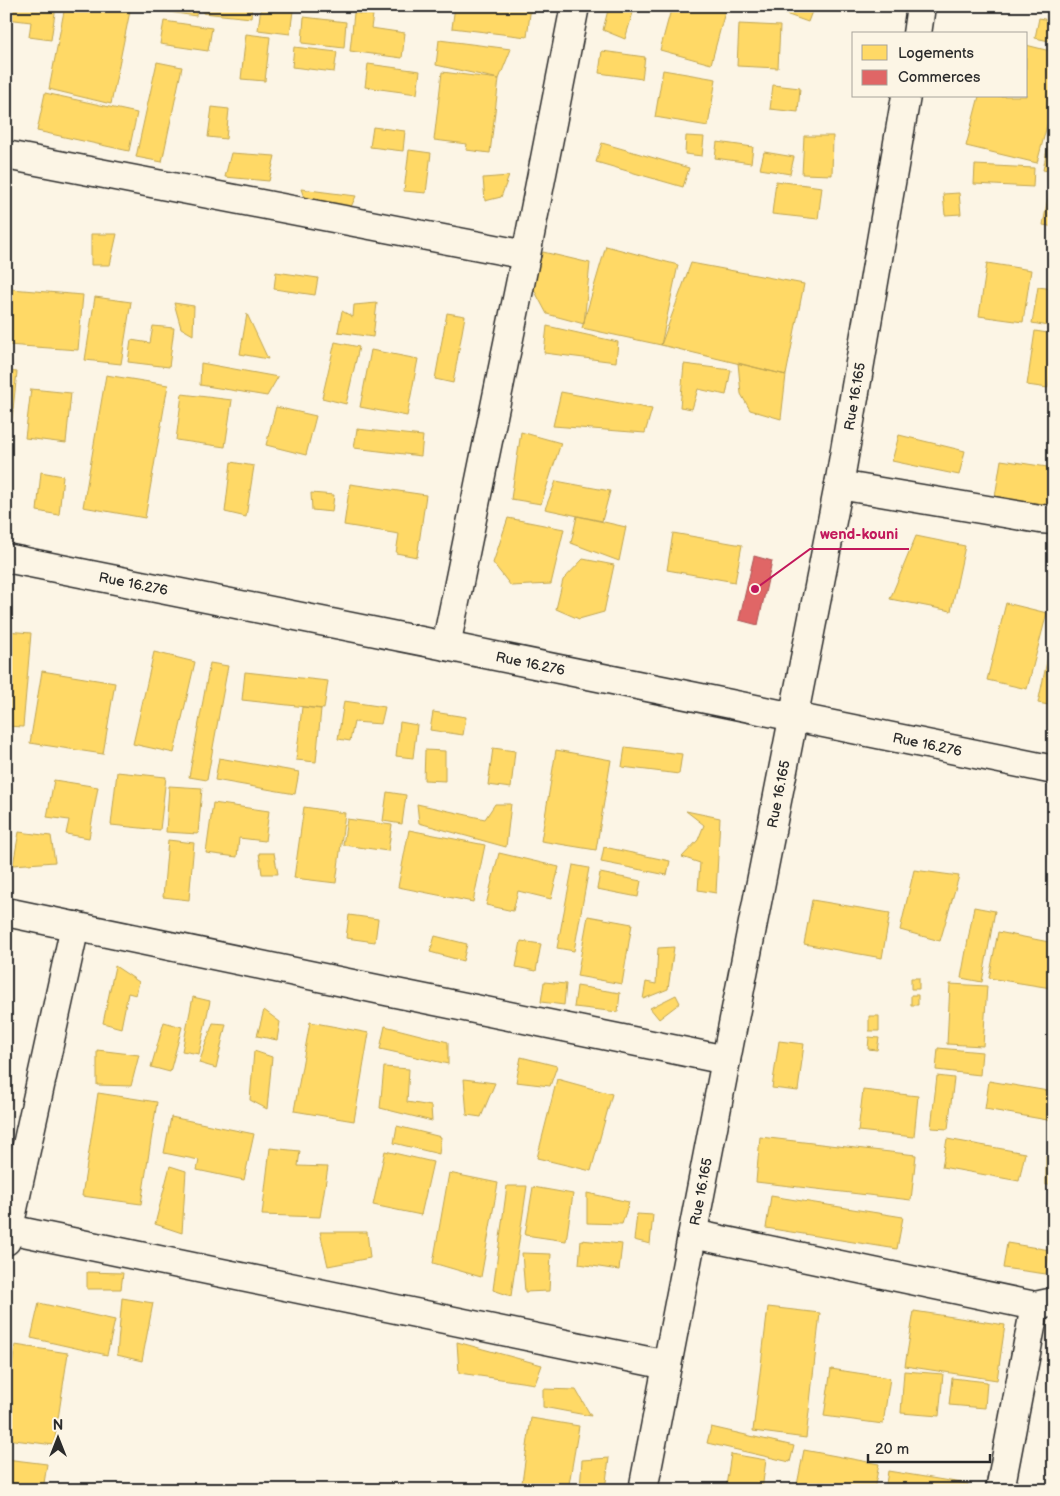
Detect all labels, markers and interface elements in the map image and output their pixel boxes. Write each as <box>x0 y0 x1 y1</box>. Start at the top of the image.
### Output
legend <box>852 32 1028 98</box>
text: Logements <box>898 44 974 63</box>
text: Commerces <box>898 68 981 87</box>
street label: Rue 16.165 <box>841 361 869 432</box>
callout: wend-kouni <box>810 519 909 549</box>
text: wend-kouni <box>820 525 898 544</box>
street label: Rue 16.276 <box>97 569 170 599</box>
street label: Rue 16.276 <box>494 648 567 679</box>
street label: Rue 16.276 <box>891 729 964 760</box>
street label: Rue 16.165 <box>764 759 794 829</box>
street label: Rue 16.165 <box>686 1156 716 1227</box>
north arrow <box>32 1414 82 1464</box>
text: N <box>53 1417 63 1434</box>
scale bar <box>868 1431 990 1463</box>
text: 20 m <box>875 1440 909 1459</box>

